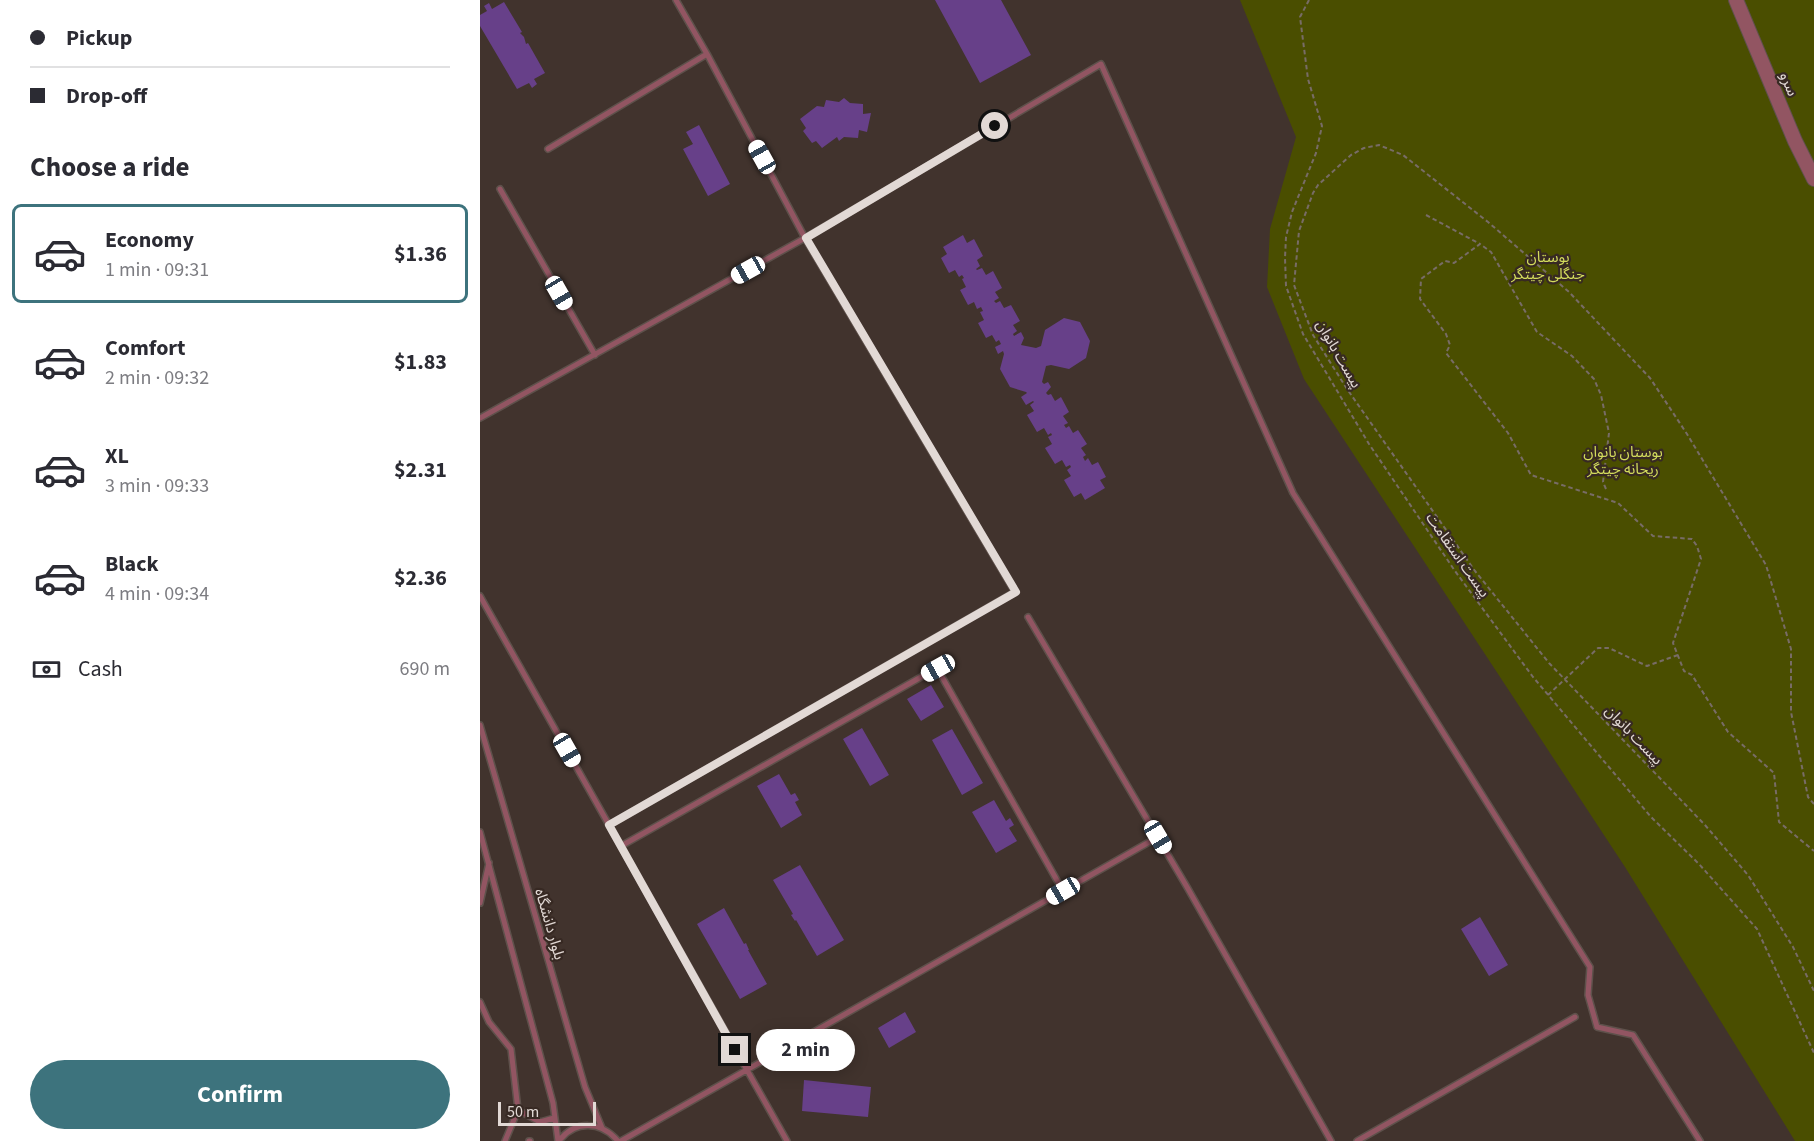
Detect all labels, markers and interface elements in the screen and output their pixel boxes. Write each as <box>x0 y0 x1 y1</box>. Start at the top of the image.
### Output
text: Pickup <box>66 22 132 54</box>
street label: سرو <box>1774 69 1803 100</box>
text: Drop-off <box>66 80 147 112</box>
route start <box>981 112 1008 139</box>
car <box>745 137 779 177</box>
text: Choose a ride <box>30 148 190 187</box>
text: Economy <box>105 224 194 256</box>
icon: car <box>33 227 87 281</box>
text: $1.36 <box>394 238 447 270</box>
park label: بوستان جنگلی چیتگر <box>1510 247 1585 285</box>
car <box>728 253 768 287</box>
text: 1 min · 09:31 <box>105 256 209 284</box>
car <box>542 273 576 313</box>
street label: پیست بانوان <box>1311 316 1367 392</box>
text: Comfort <box>105 332 186 364</box>
icon: car <box>33 335 87 389</box>
text: $1.83 <box>394 346 447 378</box>
text: 2 min · 09:32 <box>105 364 209 392</box>
text: XL <box>105 440 129 472</box>
park label: بوستان بانوان ریحانه چیتگر <box>1583 442 1663 480</box>
icon: car <box>33 443 87 497</box>
text: $2.31 <box>394 454 447 486</box>
text: 3 min · 09:33 <box>105 472 209 500</box>
street label: پیست استقامت <box>1421 509 1495 602</box>
text: Black <box>105 548 159 580</box>
icon: car <box>33 551 87 605</box>
text: $2.36 <box>394 562 447 594</box>
text: 4 min · 09:34 <box>105 580 209 608</box>
car <box>918 651 958 685</box>
icon: cash <box>30 653 63 686</box>
text: Cash <box>78 653 123 685</box>
text: 690 m <box>400 655 450 683</box>
street label: پیست بانوان <box>1600 701 1667 770</box>
car <box>550 730 584 770</box>
car <box>1141 817 1175 857</box>
car <box>1043 874 1083 908</box>
street label: بلوار دانشگاه <box>529 886 570 962</box>
callout: 2 min <box>756 1029 855 1071</box>
route end <box>721 1036 748 1063</box>
text: 2 min <box>781 1036 830 1064</box>
button: Confirm <box>30 1060 450 1129</box>
scale bar <box>498 1099 596 1126</box>
text: 50 m <box>507 1101 539 1123</box>

